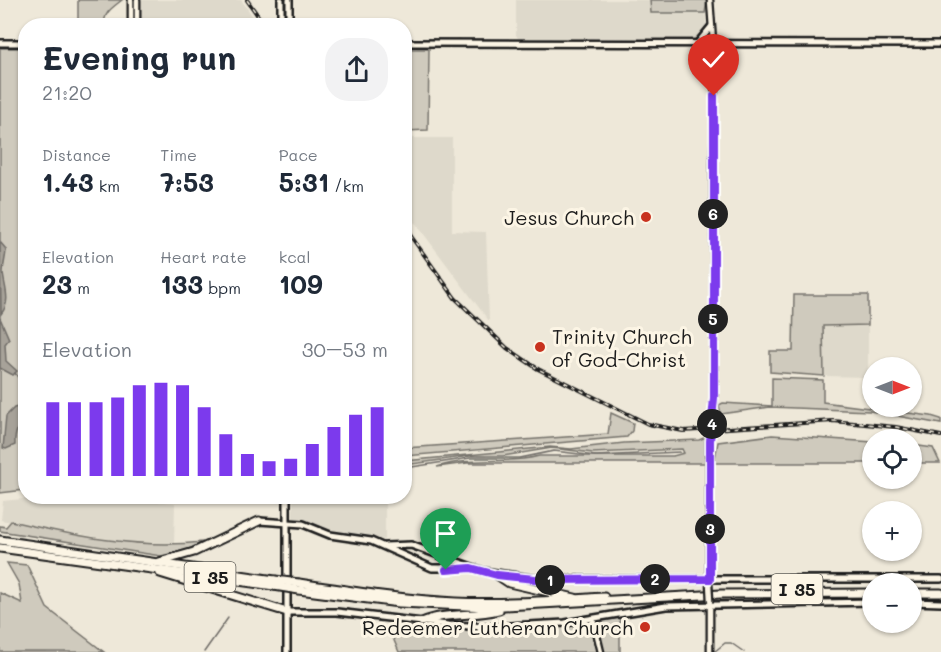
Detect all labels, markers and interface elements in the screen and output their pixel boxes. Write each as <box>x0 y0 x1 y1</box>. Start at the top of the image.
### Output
pin <box>688 34 739 96</box>
text: Evening run <box>42 35 236 78</box>
button: share <box>325 38 388 101</box>
icon: check <box>697 43 730 76</box>
text: 21:20 <box>42 79 92 105</box>
text: Distance <box>42 144 111 165</box>
text: Time <box>160 144 197 165</box>
text: Pace <box>279 144 318 165</box>
text: 1.43 <box>42 165 94 199</box>
text: 7:53 <box>160 165 214 199</box>
text: 5:31 <box>279 165 329 199</box>
text: km <box>94 175 120 196</box>
text: /km <box>329 175 364 196</box>
pin: 6 <box>698 199 728 229</box>
text: 6 <box>708 203 718 224</box>
place label: Jesus Church <box>504 204 634 230</box>
marker: Jesus Church <box>639 210 653 224</box>
text: Elevation <box>42 246 114 267</box>
text: Heart rate <box>160 246 247 267</box>
text: kcal <box>279 246 311 267</box>
text: 23 <box>42 267 72 301</box>
text: 133 <box>160 267 203 301</box>
text: 109 <box>279 267 323 301</box>
text: m <box>72 277 90 298</box>
text: bpm <box>203 277 241 298</box>
pin: 5 <box>698 304 728 334</box>
text: 5 <box>708 308 718 329</box>
place label: Trinity Church of God-Christ <box>552 323 692 372</box>
text: Elevation <box>42 336 132 362</box>
text: 30–53 m <box>302 336 388 362</box>
marker: Trinity Church of God-Christ <box>533 340 547 354</box>
north arrow <box>862 357 922 417</box>
map controls <box>862 357 922 633</box>
pin: 4 <box>697 409 727 439</box>
text: 4 <box>707 413 717 434</box>
button: locate <box>862 429 922 489</box>
button: + <box>862 501 922 561</box>
pin <box>420 508 471 570</box>
pin: 3 <box>695 514 725 544</box>
icon: arrive <box>429 517 462 550</box>
text: 3 <box>705 518 715 539</box>
road number: I 35 <box>184 562 236 592</box>
pin: 2 <box>640 564 670 594</box>
pin: 1 <box>535 565 565 595</box>
text: 2 <box>651 568 659 589</box>
text: 1 <box>546 569 554 590</box>
button: − <box>862 573 922 633</box>
road number: I 35 <box>772 574 822 604</box>
place label: Redeemer Lutheran Church <box>362 614 633 640</box>
marker: Redeemer Lutheran Church <box>638 620 652 634</box>

